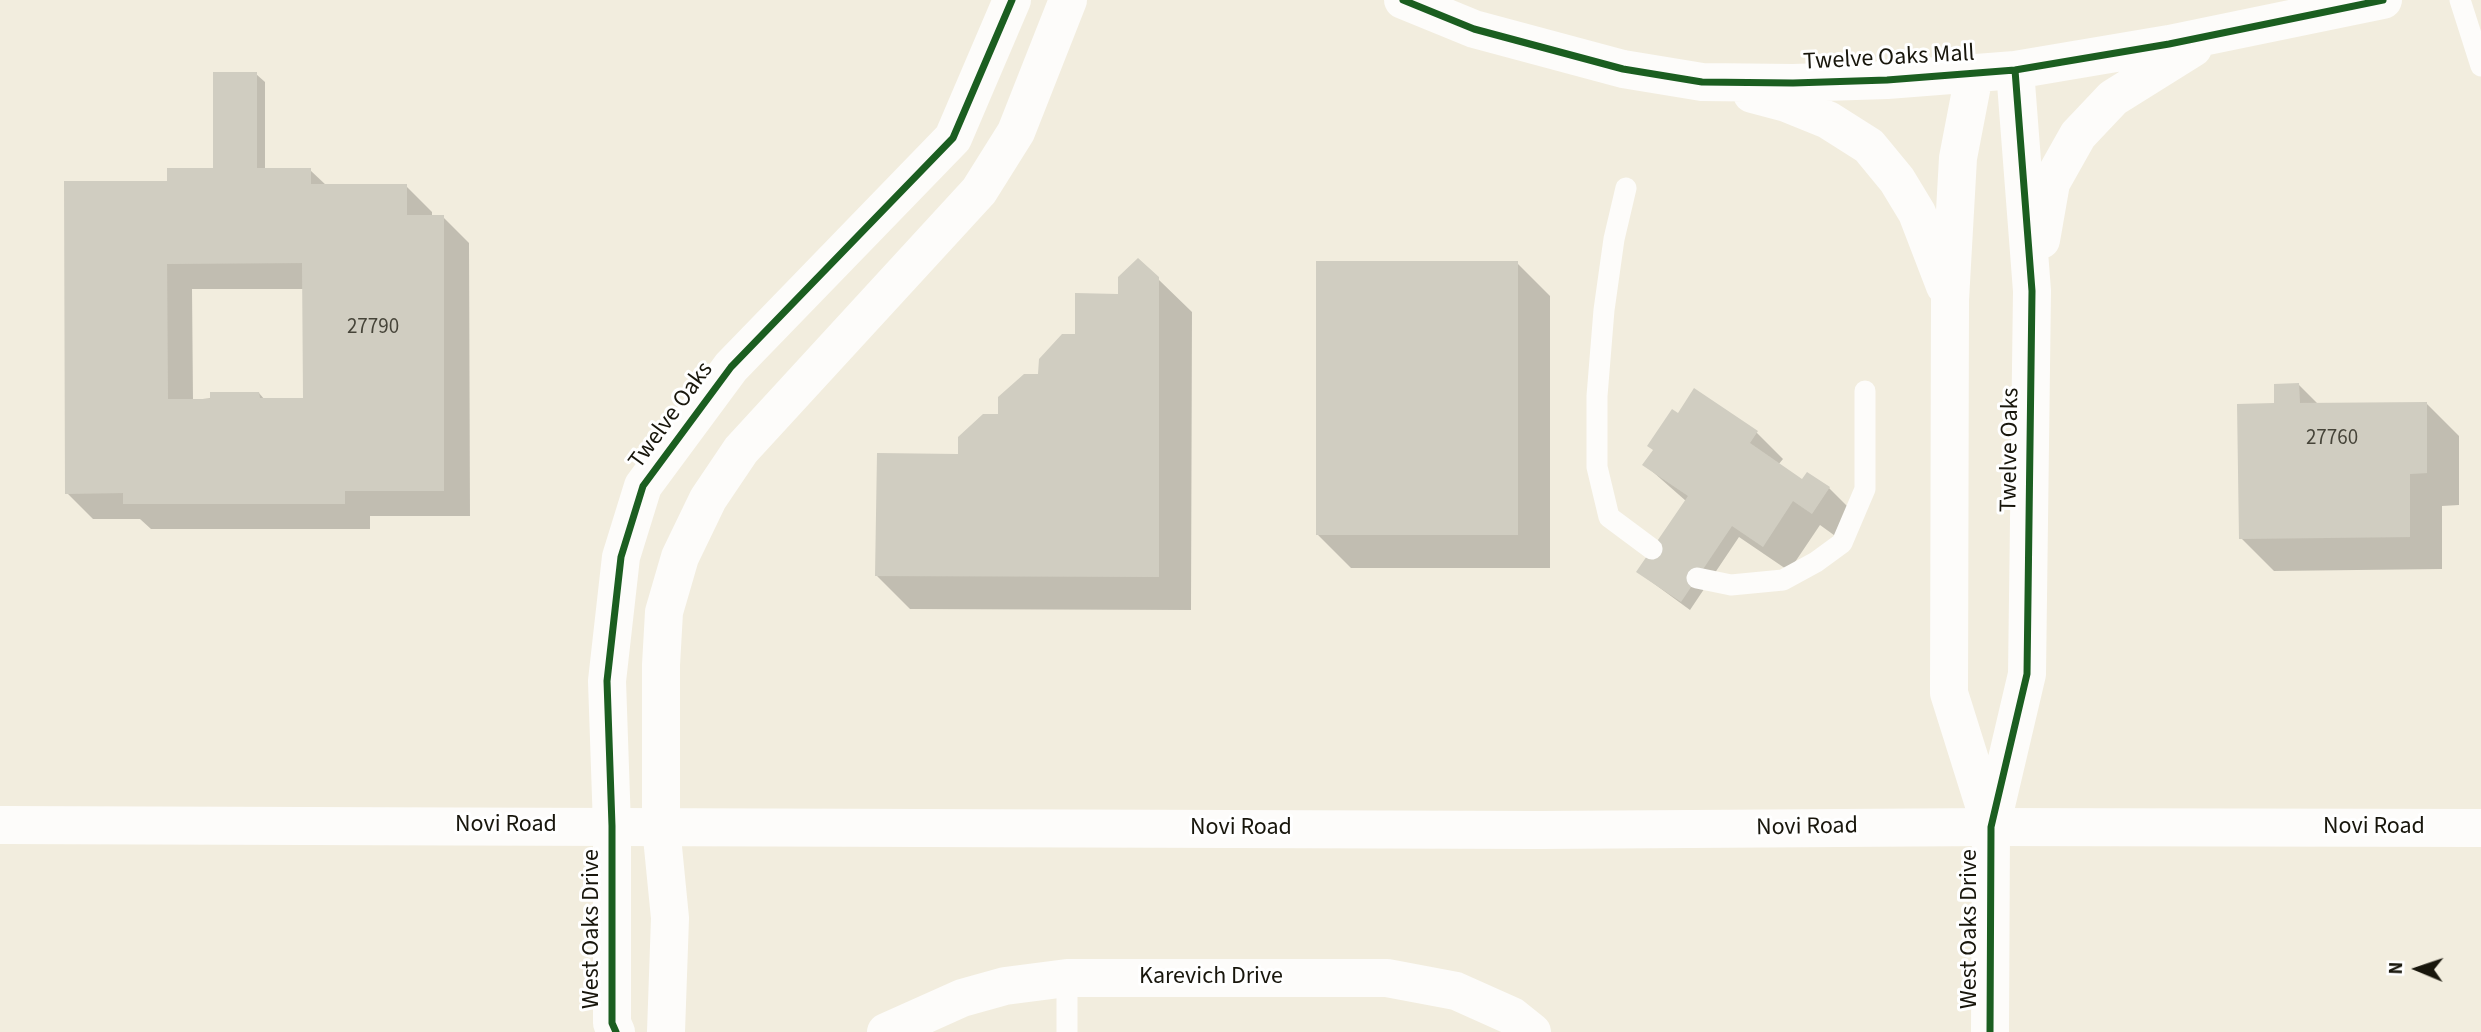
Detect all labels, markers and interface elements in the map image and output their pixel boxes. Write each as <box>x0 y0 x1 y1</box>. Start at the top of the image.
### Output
street label: Twelve Oaks Mall <box>1803 40 1975 78</box>
house number: 27790 <box>347 315 399 341</box>
street label: Twelve Oaks <box>624 357 720 475</box>
street label: Twelve Oaks <box>1996 387 2026 513</box>
house number: 27760 <box>2306 426 2358 452</box>
street label: Novi Road <box>455 812 557 840</box>
street label: Novi Road <box>1756 813 1858 843</box>
street label: Novi Road <box>2323 814 2425 842</box>
street label: Novi Road <box>1190 815 1292 843</box>
street label: West Oaks Drive <box>579 849 607 1009</box>
street label: West Oaks Drive <box>1957 849 1985 1009</box>
north arrow <box>2383 934 2453 1004</box>
text: N <box>2383 961 2410 975</box>
street label: Karevich Drive <box>1139 964 1283 992</box>

